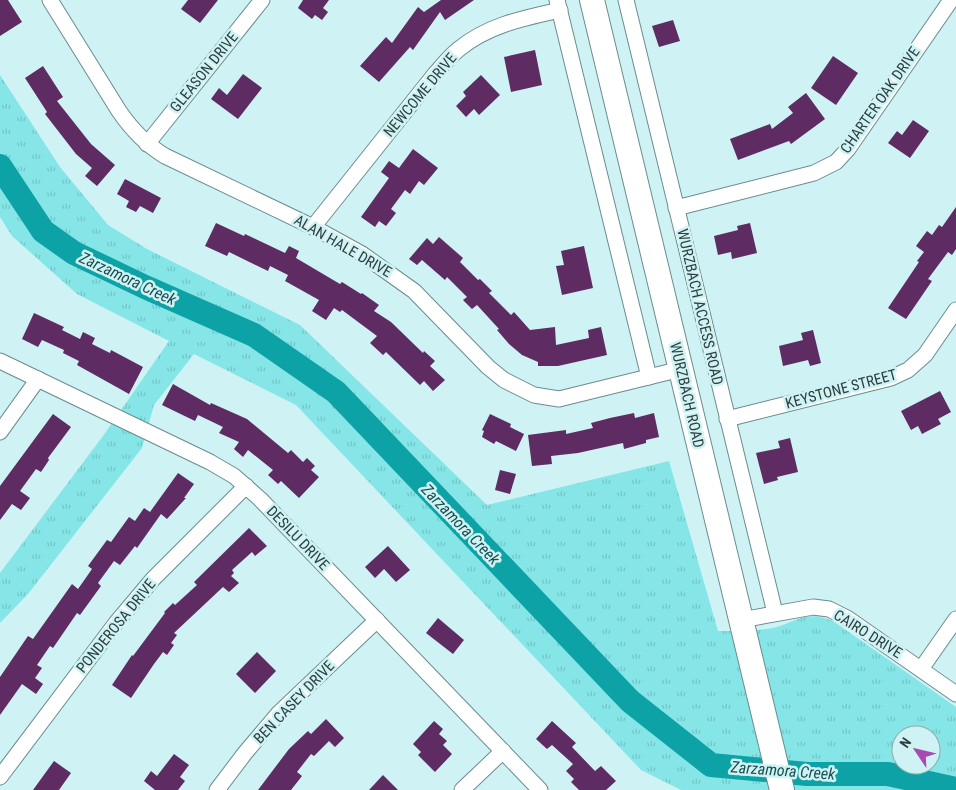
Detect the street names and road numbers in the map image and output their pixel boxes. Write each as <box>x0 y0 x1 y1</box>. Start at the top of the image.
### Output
street label: GLEASON DRIVE <box>166 28 242 116</box>
street label: CHARTER OAK DRIVE <box>837 43 923 157</box>
street label: NEWCOME DRIVE <box>380 49 460 141</box>
street label: ALAN HALE DRIVE <box>291 211 395 281</box>
street label: WURZBACH ACCESS ROAD <box>673 227 727 387</box>
street label: WURZBACH ROAD <box>666 341 708 449</box>
street label: KEYSTONE STREET <box>783 365 899 412</box>
street label: DESILU DRIVE <box>263 502 333 574</box>
street label: PONDEROSA DRIVE <box>73 575 159 677</box>
street label: CAIRO DRIVE <box>830 606 906 662</box>
street label: BEN CASEY DRIVE <box>250 657 338 747</box>

